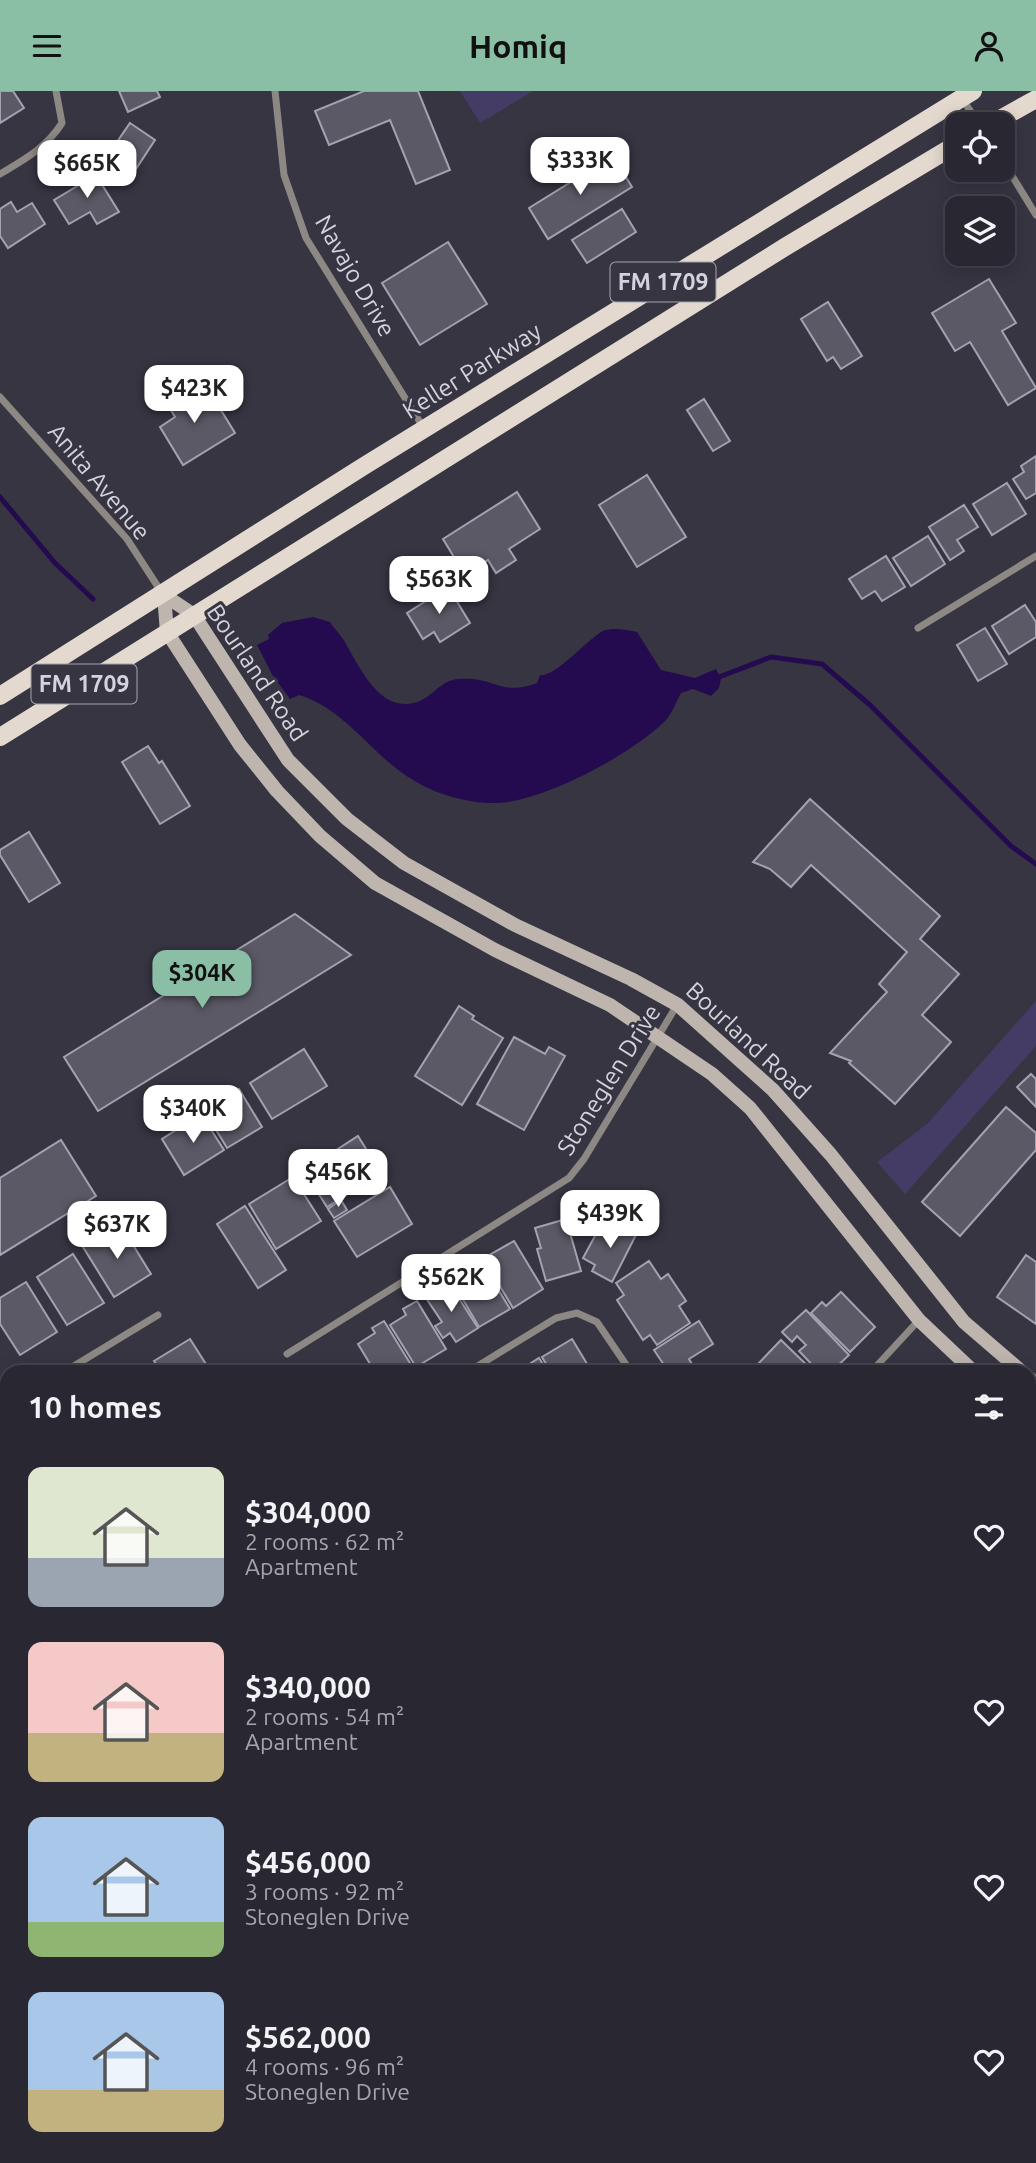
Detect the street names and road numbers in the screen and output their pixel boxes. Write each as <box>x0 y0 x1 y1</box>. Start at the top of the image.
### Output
street label: Navajo Drive <box>310 210 401 341</box>
road number: FM 1709 <box>610 263 716 301</box>
street label: Keller Parkway <box>398 317 546 424</box>
street label: Anita Avenue <box>43 418 156 545</box>
street label: Bourland Road <box>202 599 313 746</box>
road number: FM 1709 <box>32 664 136 703</box>
street label: Bourland Road <box>681 976 816 1105</box>
street label: Stoneglen Drive <box>551 1000 666 1160</box>

